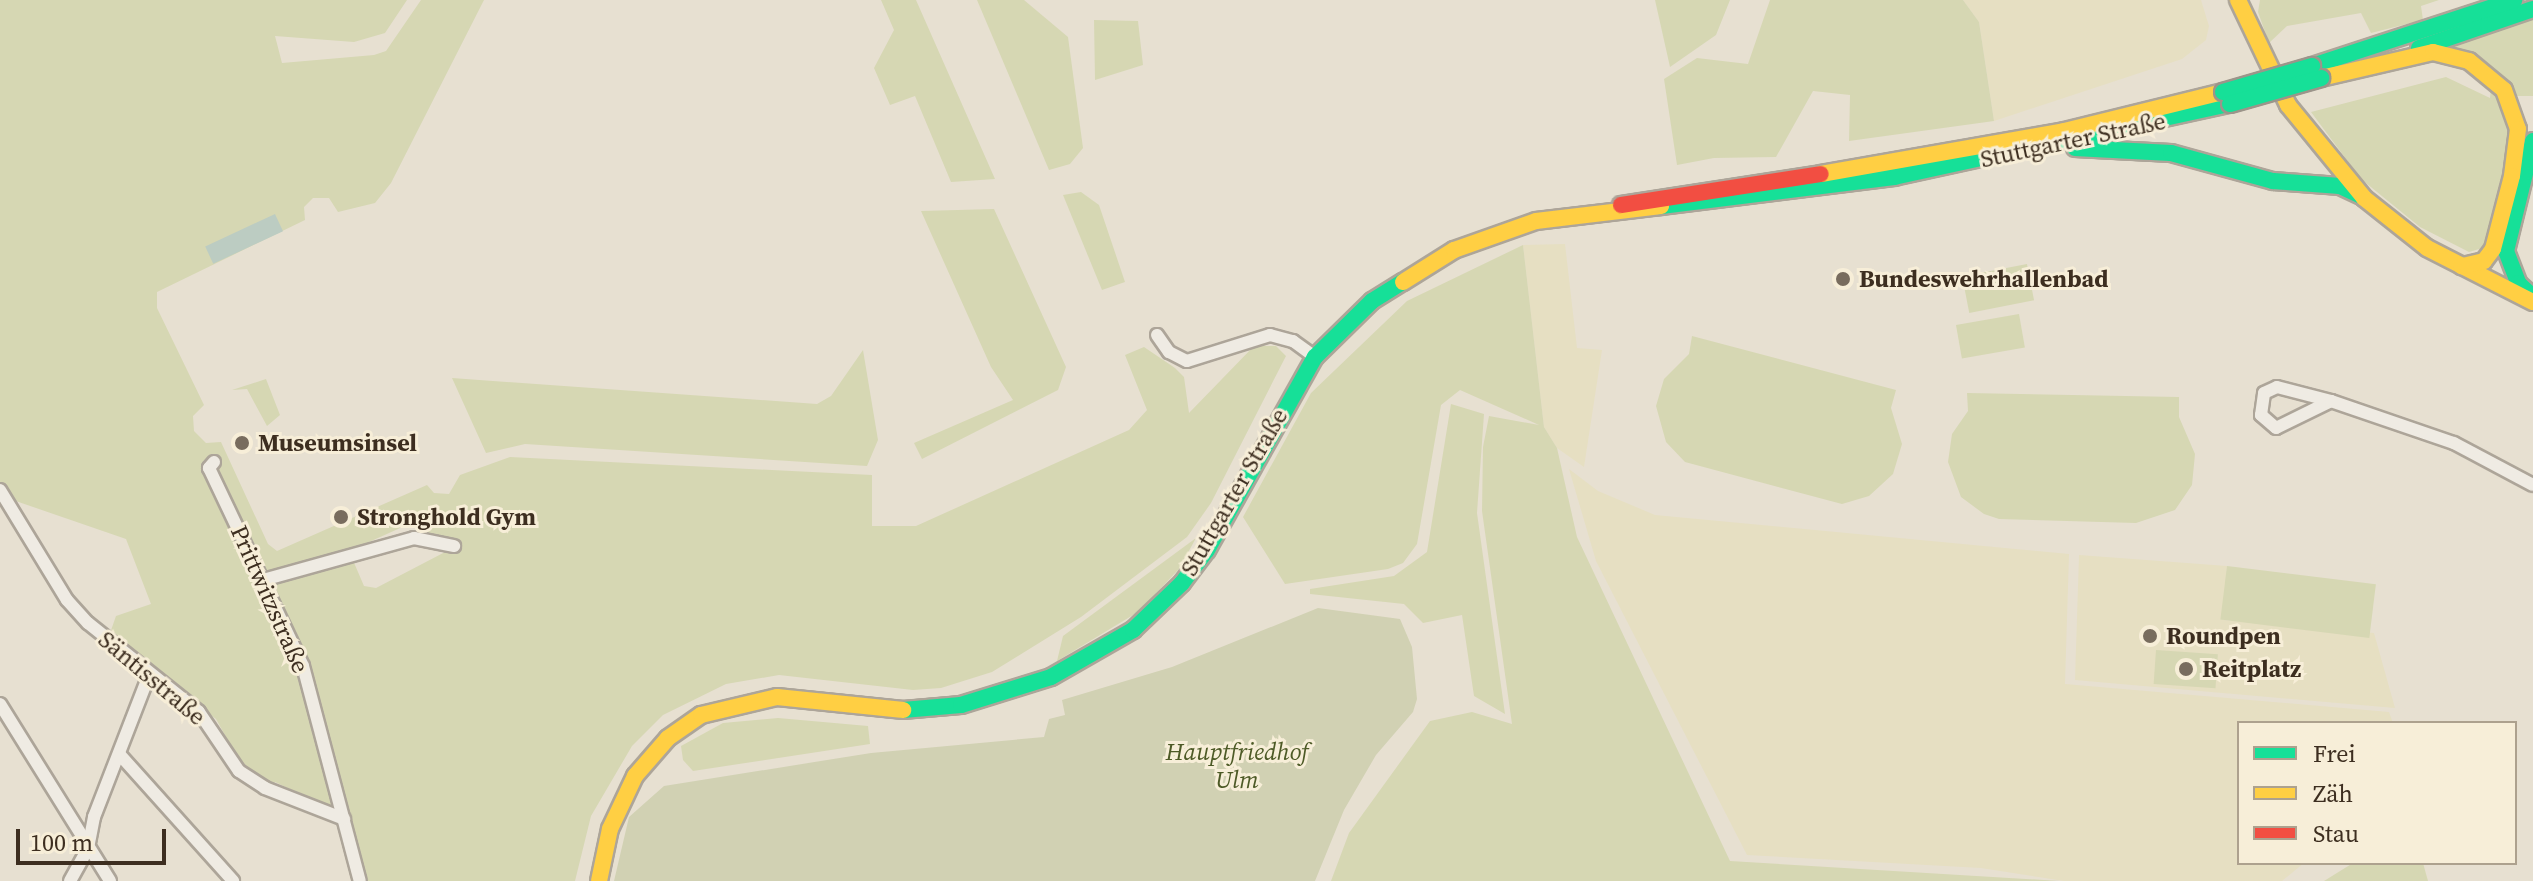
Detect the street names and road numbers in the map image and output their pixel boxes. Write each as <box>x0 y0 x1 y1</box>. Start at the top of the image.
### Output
street label: Stuttgarter Straße <box>1978 106 2168 174</box>
street label: Stuttgarter Straße <box>1174 403 1294 581</box>
street label: Prittwitzstraße <box>225 521 315 677</box>
street label: Säntisstraße <box>93 625 211 731</box>

